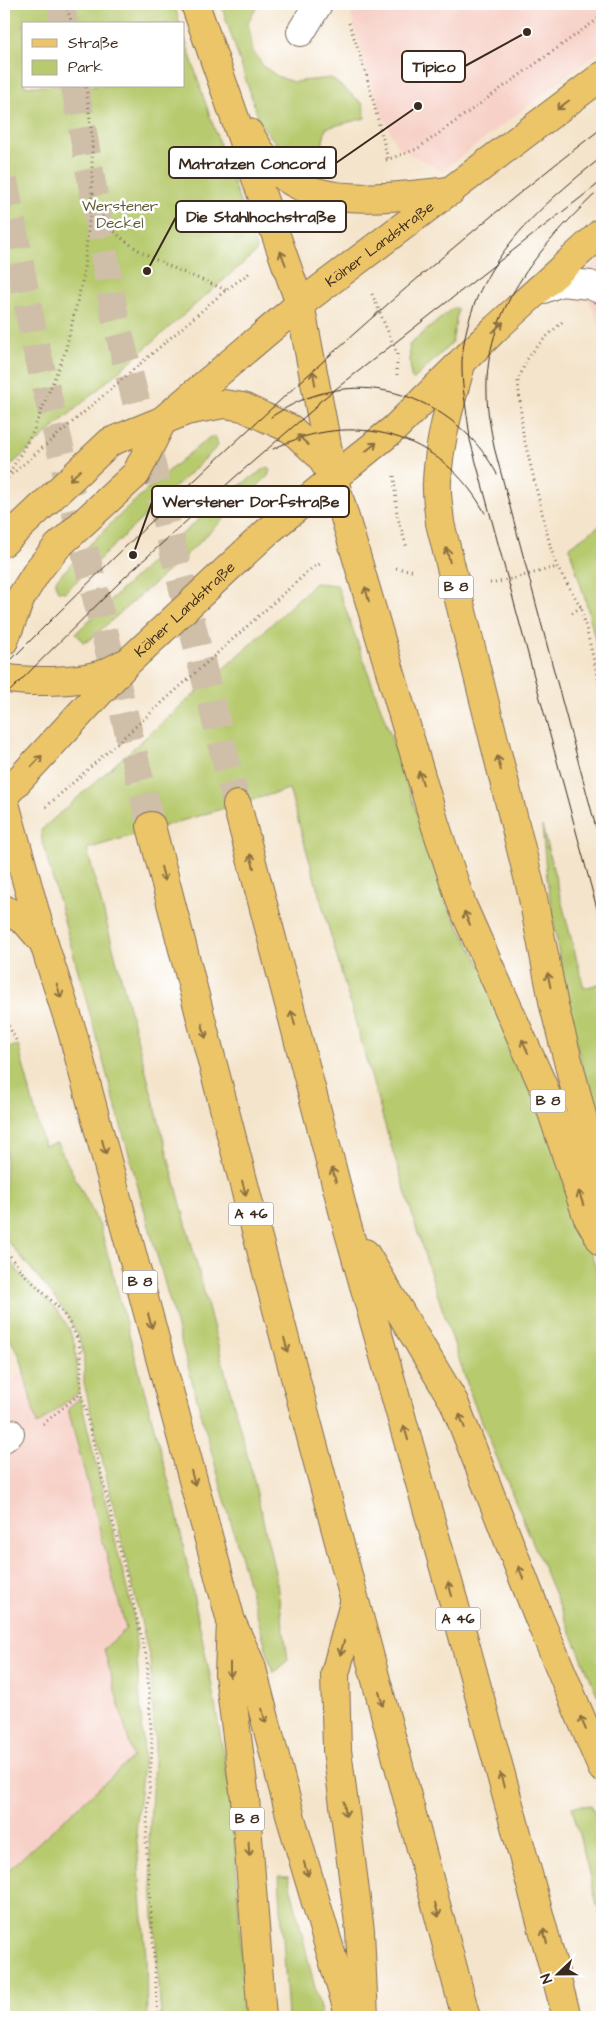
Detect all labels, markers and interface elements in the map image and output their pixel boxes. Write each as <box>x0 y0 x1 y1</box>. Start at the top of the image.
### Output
legend <box>22 22 185 88</box>
text: Straße <box>68 33 118 54</box>
callout: Tipico <box>402 51 465 82</box>
text: Tipico <box>412 56 456 78</box>
text: Park <box>68 57 103 78</box>
one-way arrow <box>557 100 570 111</box>
callout: Matratzen Concord <box>169 147 336 178</box>
text: Matratzen Concord <box>179 153 326 175</box>
park label: Werstener Deckel <box>82 196 158 234</box>
street label: Kölner Landstraße <box>321 196 438 292</box>
callout: Die Stahlhochstraße <box>176 201 346 232</box>
text: Die Stahlhochstraße <box>186 206 336 228</box>
one-way arrow <box>278 251 287 266</box>
one-way arrow <box>491 321 504 333</box>
one-way arrow <box>309 370 319 386</box>
one-way arrow <box>296 434 309 446</box>
one-way arrow <box>364 441 377 452</box>
one-way arrow <box>68 469 81 481</box>
callout: Werstener Dorfstraße <box>152 486 349 517</box>
text: Werstener Dorfstraße <box>162 491 340 513</box>
one-way arrow <box>443 547 452 563</box>
street label: Kölner Landstraße <box>129 557 240 662</box>
road number: B 8 <box>438 576 474 598</box>
one-way arrow <box>362 587 371 603</box>
one-way arrow <box>31 754 43 767</box>
one-way arrow <box>494 756 503 772</box>
one-way arrow <box>415 770 425 786</box>
one-way arrow <box>247 853 256 869</box>
one-way arrow <box>159 865 168 881</box>
one-way arrow <box>462 910 472 925</box>
one-way arrow <box>544 973 553 989</box>
one-way arrow <box>55 982 65 998</box>
one-way arrow <box>288 1010 297 1026</box>
one-way arrow <box>199 1022 209 1038</box>
one-way arrow <box>519 1039 529 1054</box>
road number: B 8 <box>530 1090 566 1112</box>
one-way arrow <box>99 1138 109 1154</box>
one-way arrow <box>329 1167 338 1183</box>
one-way arrow <box>240 1180 250 1196</box>
one-way arrow <box>576 1191 585 1206</box>
road number: A 46 <box>228 1202 274 1226</box>
road number: B 8 <box>122 1270 158 1294</box>
one-way arrow <box>146 1312 156 1328</box>
one-way arrow <box>282 1337 291 1353</box>
one-way arrow <box>457 1414 466 1429</box>
one-way arrow <box>401 1425 410 1441</box>
one-way arrow <box>188 1469 198 1485</box>
one-way arrow <box>516 1565 525 1581</box>
one-way arrow <box>445 1582 454 1598</box>
road number: A 46 <box>436 1608 480 1630</box>
one-way arrow <box>337 1640 346 1656</box>
one-way arrow <box>225 1662 235 1678</box>
one-way arrow <box>377 1691 386 1707</box>
one-way arrow <box>260 1708 270 1724</box>
one-way arrow <box>578 1716 588 1731</box>
one-way arrow <box>497 1772 506 1788</box>
one-way arrow <box>340 1801 350 1817</box>
road number: B 8 <box>230 1808 264 1830</box>
one-way arrow <box>244 1840 254 1856</box>
one-way arrow <box>301 1860 311 1876</box>
one-way arrow <box>433 1901 442 1917</box>
one-way arrow <box>539 1929 549 1945</box>
north arrow <box>534 1948 584 1998</box>
text: N <box>536 1970 558 1986</box>

